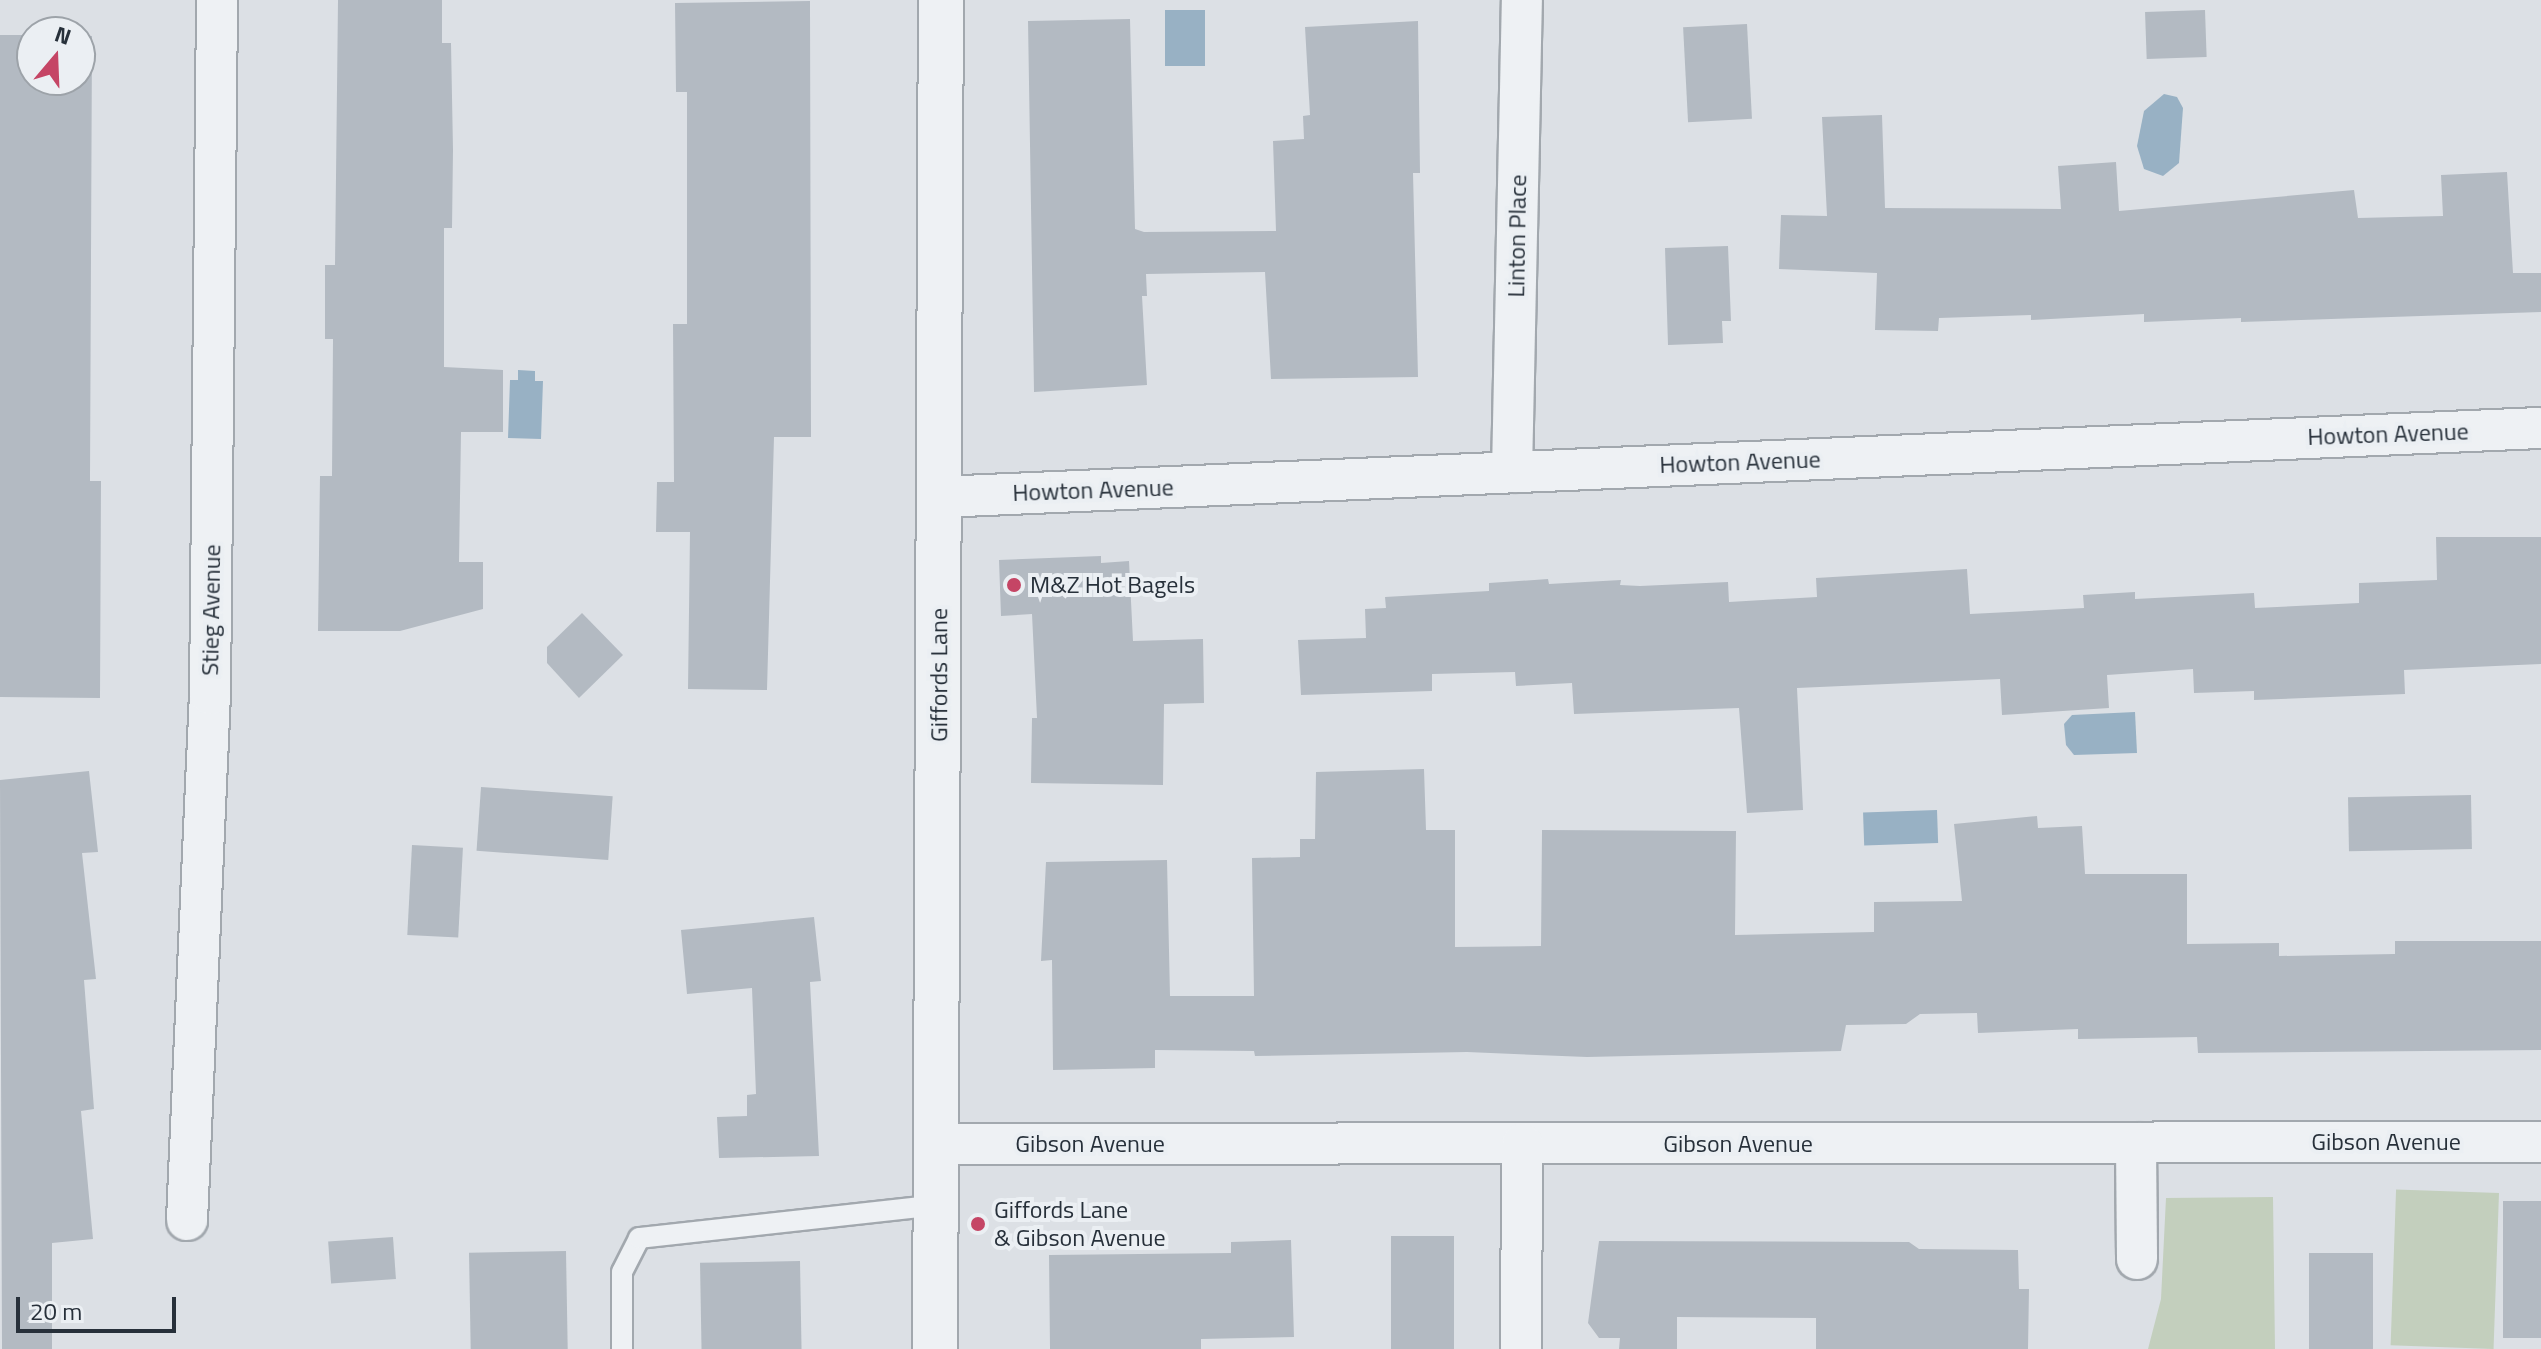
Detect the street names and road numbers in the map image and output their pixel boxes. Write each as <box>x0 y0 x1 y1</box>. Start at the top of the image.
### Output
street label: Linton Place <box>1502 174 1532 298</box>
street label: Howton Avenue <box>2307 417 2469 451</box>
street label: Howton Avenue <box>1659 445 1821 479</box>
street label: Howton Avenue <box>1012 473 1174 507</box>
street label: Stieg Avenue <box>195 544 227 676</box>
street label: Giffords Lane <box>925 608 953 742</box>
street label: Gibson Avenue <box>2311 1128 2461 1156</box>
street label: Gibson Avenue <box>1015 1130 1165 1158</box>
street label: Gibson Avenue <box>1663 1130 1813 1158</box>

